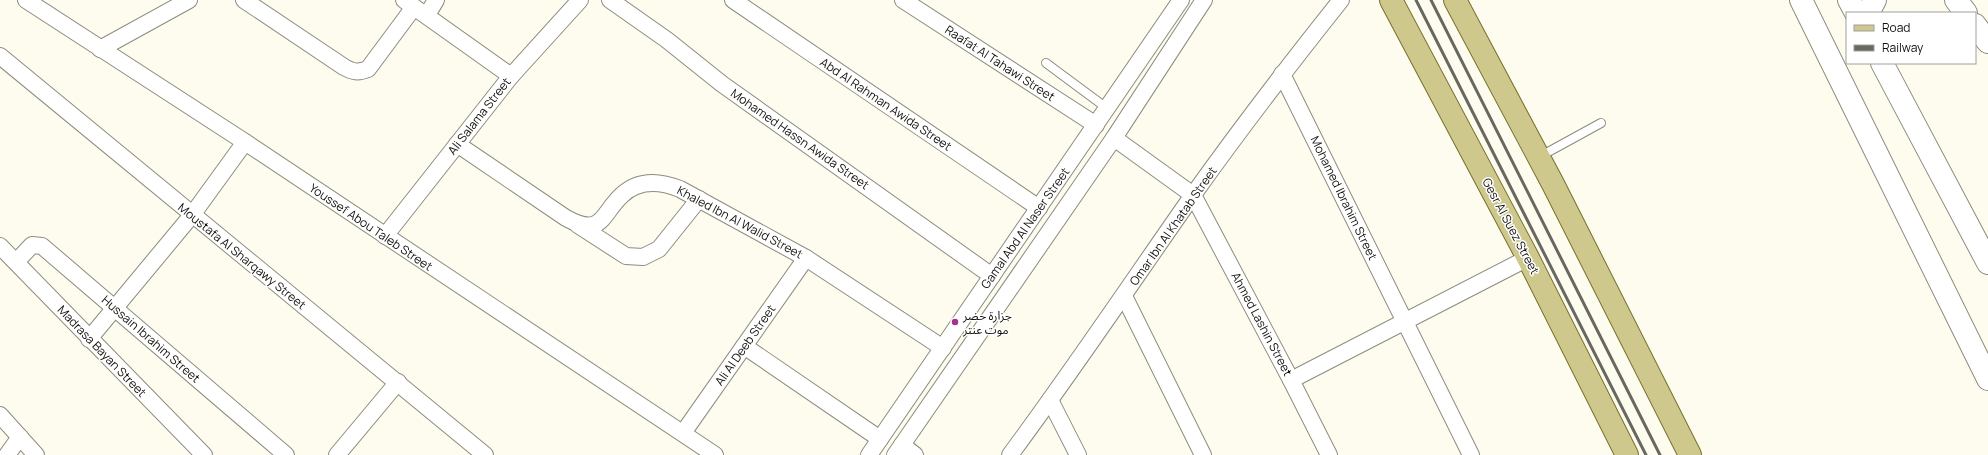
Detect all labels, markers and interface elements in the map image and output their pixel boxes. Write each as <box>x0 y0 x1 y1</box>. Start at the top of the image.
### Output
legend <box>1846 12 1976 64</box>
text: Road <box>1882 19 1910 36</box>
street label: Raafat Al Tahawi Street <box>942 21 1058 105</box>
text: Railway <box>1882 39 1924 56</box>
street label: Abd Al Rahman Awida Street <box>817 54 955 155</box>
street label: Ali Salama Street <box>443 74 515 158</box>
street label: Mohamed Hassn Awida Street <box>727 85 873 193</box>
street label: Mohamed Ibrahim Street <box>1307 133 1382 263</box>
street label: Omar Ibn Al Khatab Street <box>1125 163 1221 289</box>
street label: Gamal Abd Al Naser Street <box>977 164 1073 292</box>
street label: Gesr Al Suez Street <box>1478 175 1544 277</box>
street label: Youssef Abou Taleb Street <box>306 179 436 275</box>
street label: Khaled Ibn Al Walid Street <box>674 182 806 263</box>
street label: Moustafa Al Sharqawy Street <box>174 199 310 313</box>
street label: Ahmed Lashin Street <box>1227 269 1297 379</box>
street label: Hussain Ibrahim Street <box>98 291 204 387</box>
street label: Ali Al Deeb Street <box>711 301 779 389</box>
street label: Madrasa Bayan Street <box>54 302 150 401</box>
place label: جزارة حضر موت عنتر <box>962 307 1012 338</box>
marker: جزارة حضر موت عنتر <box>950 317 960 327</box>

